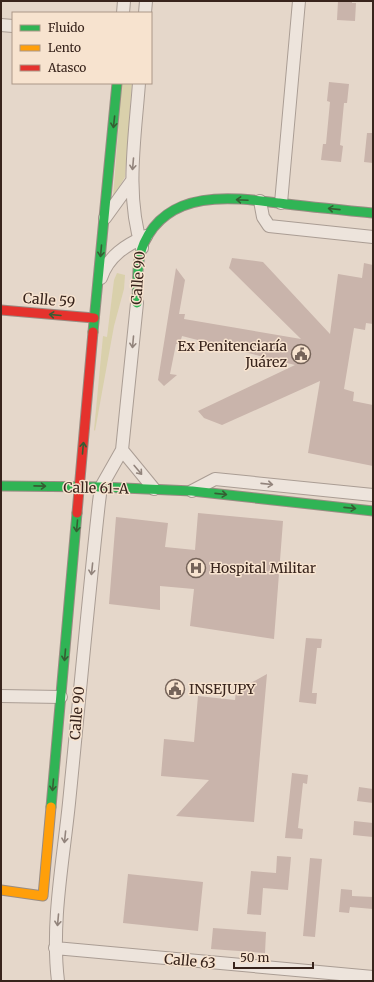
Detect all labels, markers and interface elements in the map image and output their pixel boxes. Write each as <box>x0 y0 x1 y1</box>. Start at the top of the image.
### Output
legend <box>12 12 152 84</box>
text: Fluido <box>48 20 85 35</box>
text: Lento <box>48 40 81 55</box>
text: Atasco <box>47 60 86 75</box>
one-way arrow <box>110 115 117 128</box>
one-way arrow <box>129 157 136 170</box>
one-way arrow <box>236 196 249 203</box>
one-way arrow <box>328 205 341 213</box>
one-way arrow <box>97 244 104 257</box>
street label: Calle 90 <box>127 251 149 305</box>
street label: Calle 59 <box>22 289 76 311</box>
one-way arrow <box>49 311 62 318</box>
one-way arrow <box>130 335 137 348</box>
place label: Ex Penitenciaría Juárez <box>178 337 287 371</box>
public building icon: Ex Penitenciaría Juárez <box>290 343 312 365</box>
one-way arrow <box>79 442 87 455</box>
one-way arrow <box>133 464 142 475</box>
street label: Calle 61-A <box>63 478 129 498</box>
one-way arrow <box>260 481 273 488</box>
one-way arrow <box>33 483 46 490</box>
one-way arrow <box>214 491 227 498</box>
one-way arrow <box>343 505 356 512</box>
one-way arrow <box>73 519 81 532</box>
hospital icon: Hospital Militar <box>185 557 207 579</box>
place label: Hospital Militar <box>210 559 316 577</box>
one-way arrow <box>88 562 96 575</box>
one-way arrow <box>61 649 69 662</box>
public building icon: INSEJUPY <box>164 678 186 700</box>
place label: INSEJUPY <box>189 680 256 698</box>
street label: Calle 90 <box>66 685 88 741</box>
one-way arrow <box>50 778 57 791</box>
one-way arrow <box>62 831 69 844</box>
one-way arrow <box>54 913 61 926</box>
scale bar <box>234 944 313 970</box>
street label: Calle 63 <box>163 950 217 972</box>
text: 50 m <box>240 950 269 965</box>

